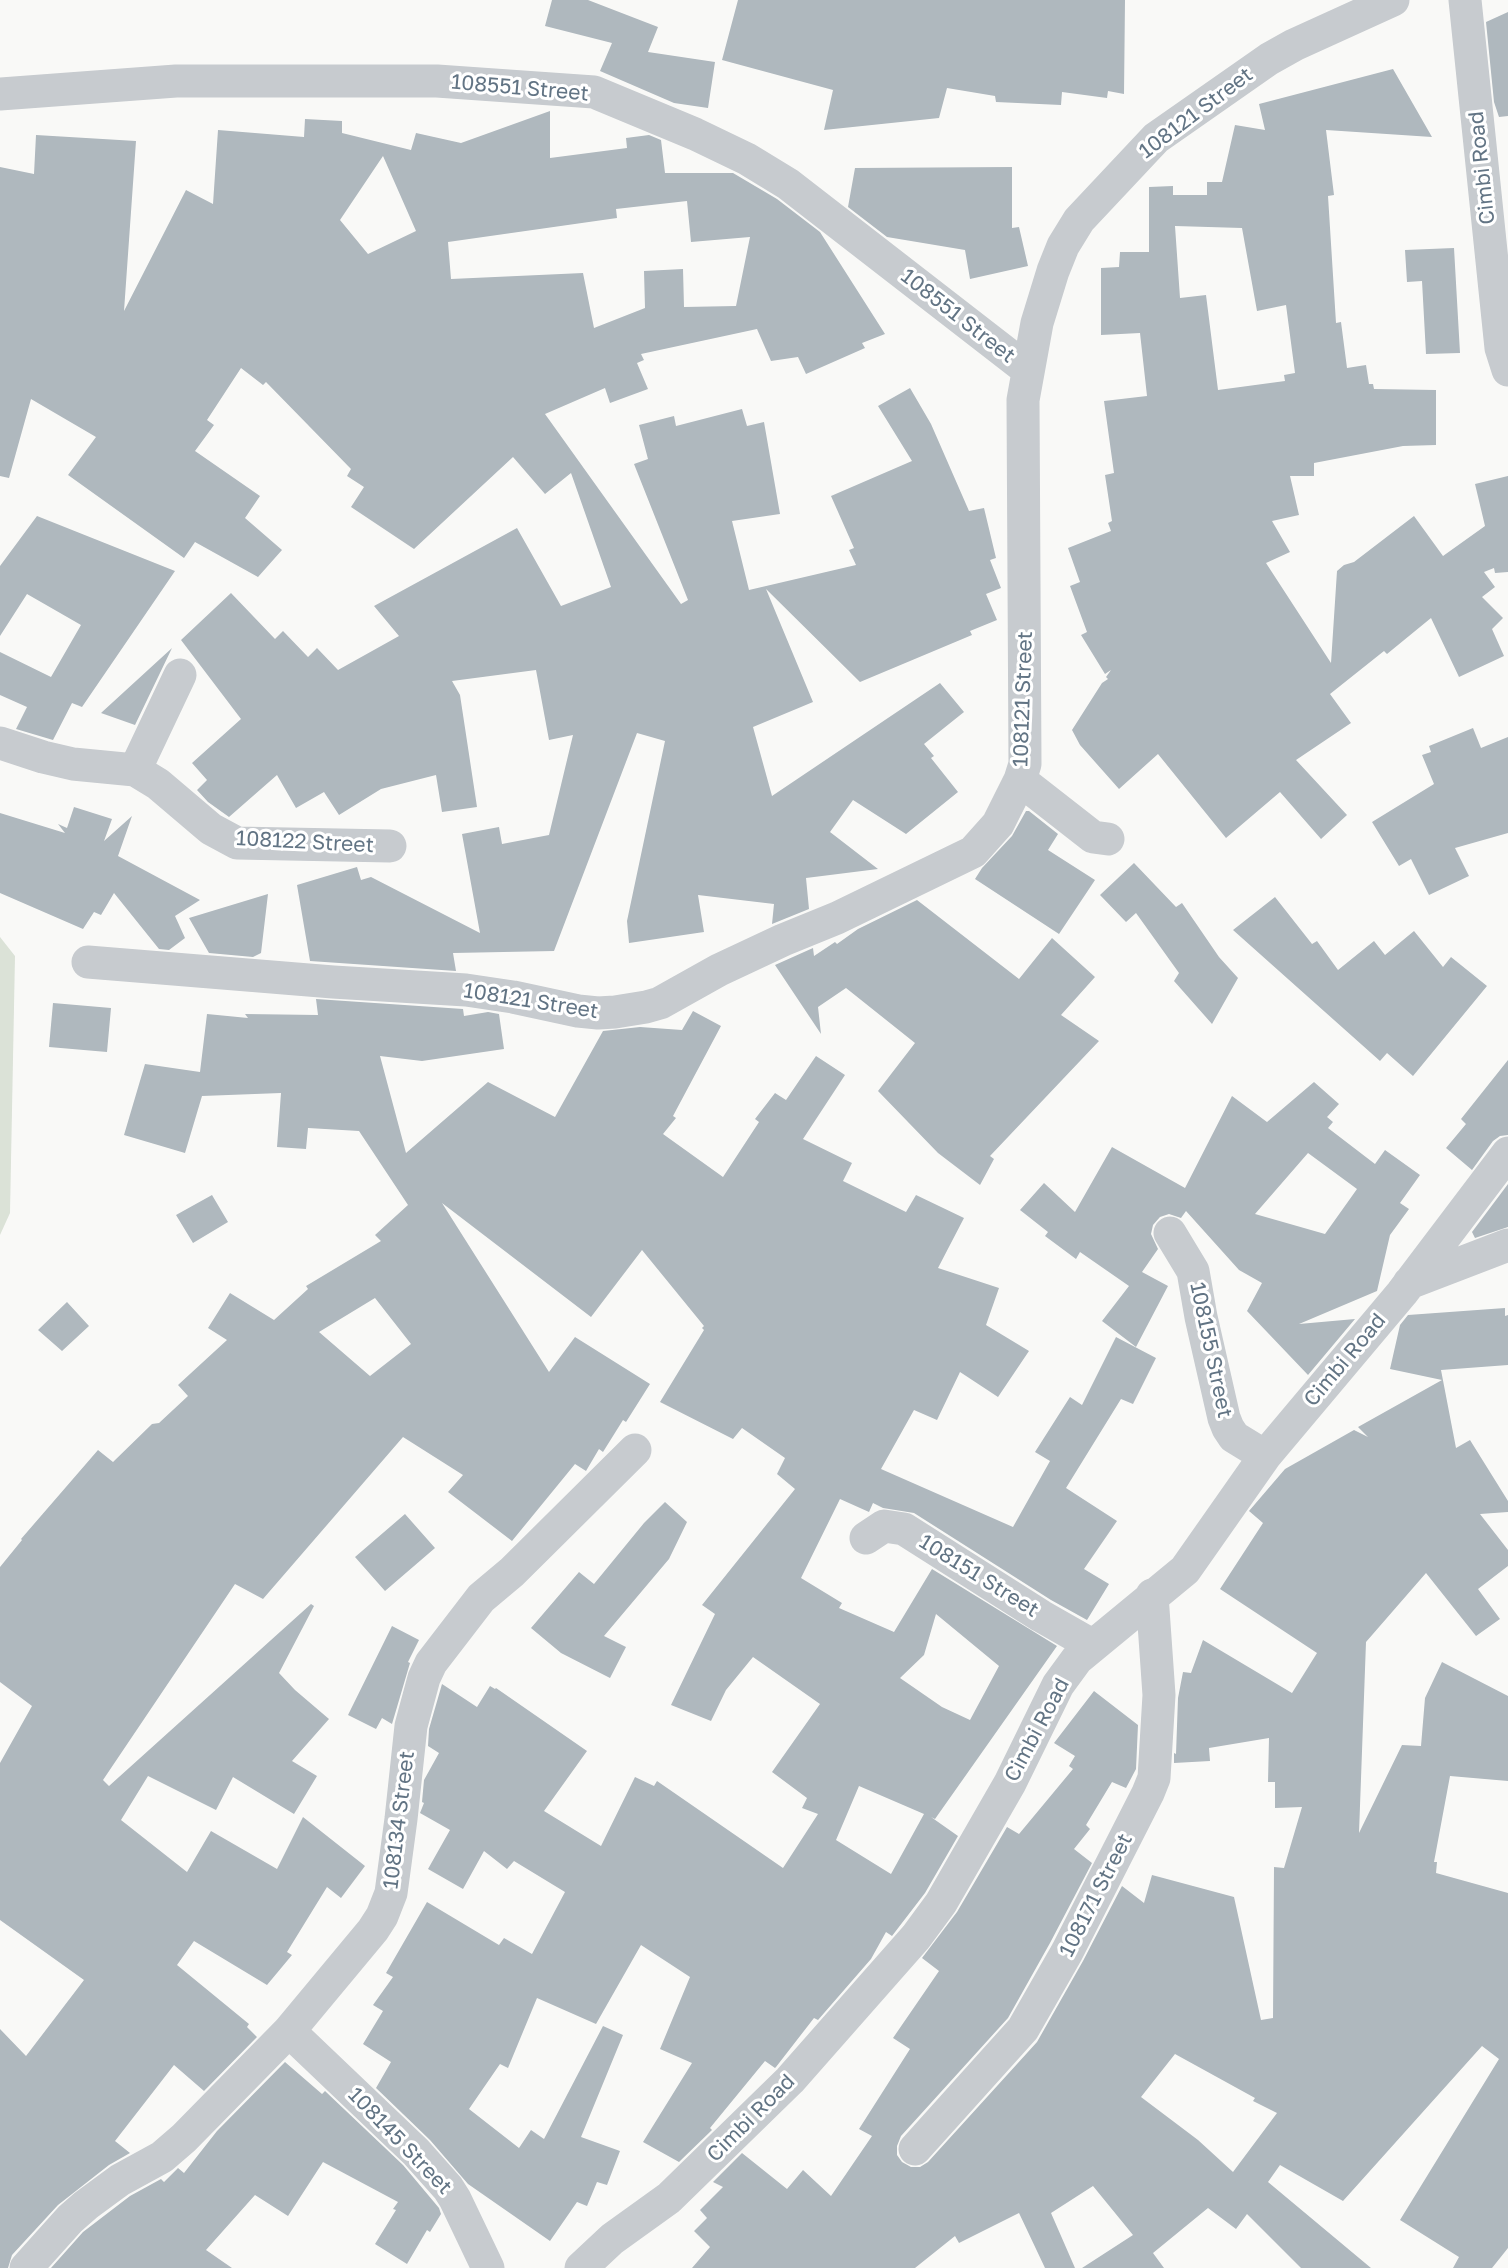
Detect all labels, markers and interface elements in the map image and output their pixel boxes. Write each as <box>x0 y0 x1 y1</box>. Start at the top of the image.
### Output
street label: 108121 Street <box>1134 62 1258 164</box>
street label: 108551 Street <box>450 69 590 107</box>
street label: Cimbi Road <box>1464 110 1500 226</box>
street label: 108551 Street <box>896 264 1020 368</box>
street label: 108121 Street <box>1008 631 1038 767</box>
street label: 108122 Street <box>235 826 375 858</box>
street label: 108121 Street <box>462 978 600 1024</box>
street label: 108155 Street <box>1184 1280 1238 1420</box>
street label: Cimbi Road <box>1299 1308 1391 1412</box>
street label: 108151 Street <box>915 1529 1043 1623</box>
street label: Cimbi Road <box>999 1674 1075 1786</box>
street label: 108134 Street <box>378 1750 420 1890</box>
street label: 108171 Street <box>1054 1829 1138 1961</box>
street label: Cimbi Road <box>702 2069 800 2167</box>
street label: 108145 Street <box>343 2082 457 2200</box>

